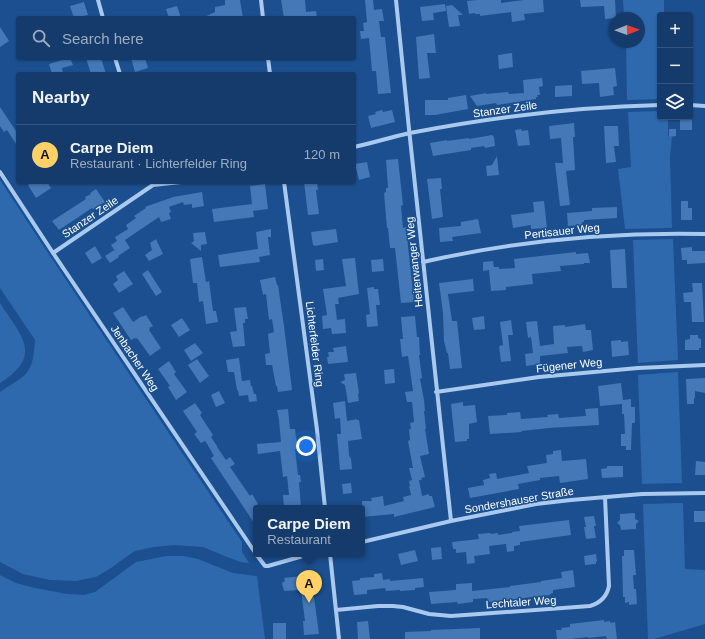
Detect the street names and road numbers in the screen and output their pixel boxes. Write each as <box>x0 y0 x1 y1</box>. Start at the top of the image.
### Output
street label: Stanzer Zeile <box>472 99 538 119</box>
street label: Stanzer Zeile <box>60 194 120 240</box>
street label: Heiterwanger Weg <box>403 216 425 308</box>
street label: Pertisauer Weg <box>524 221 600 241</box>
street label: Lichterfelder Ring <box>304 300 326 388</box>
street label: Jenbacher Weg <box>109 323 161 393</box>
street label: Fügener Weg <box>535 356 603 374</box>
street label: Sondershauser Straße <box>463 484 575 516</box>
street label: Lechtaler Weg <box>485 594 557 610</box>

